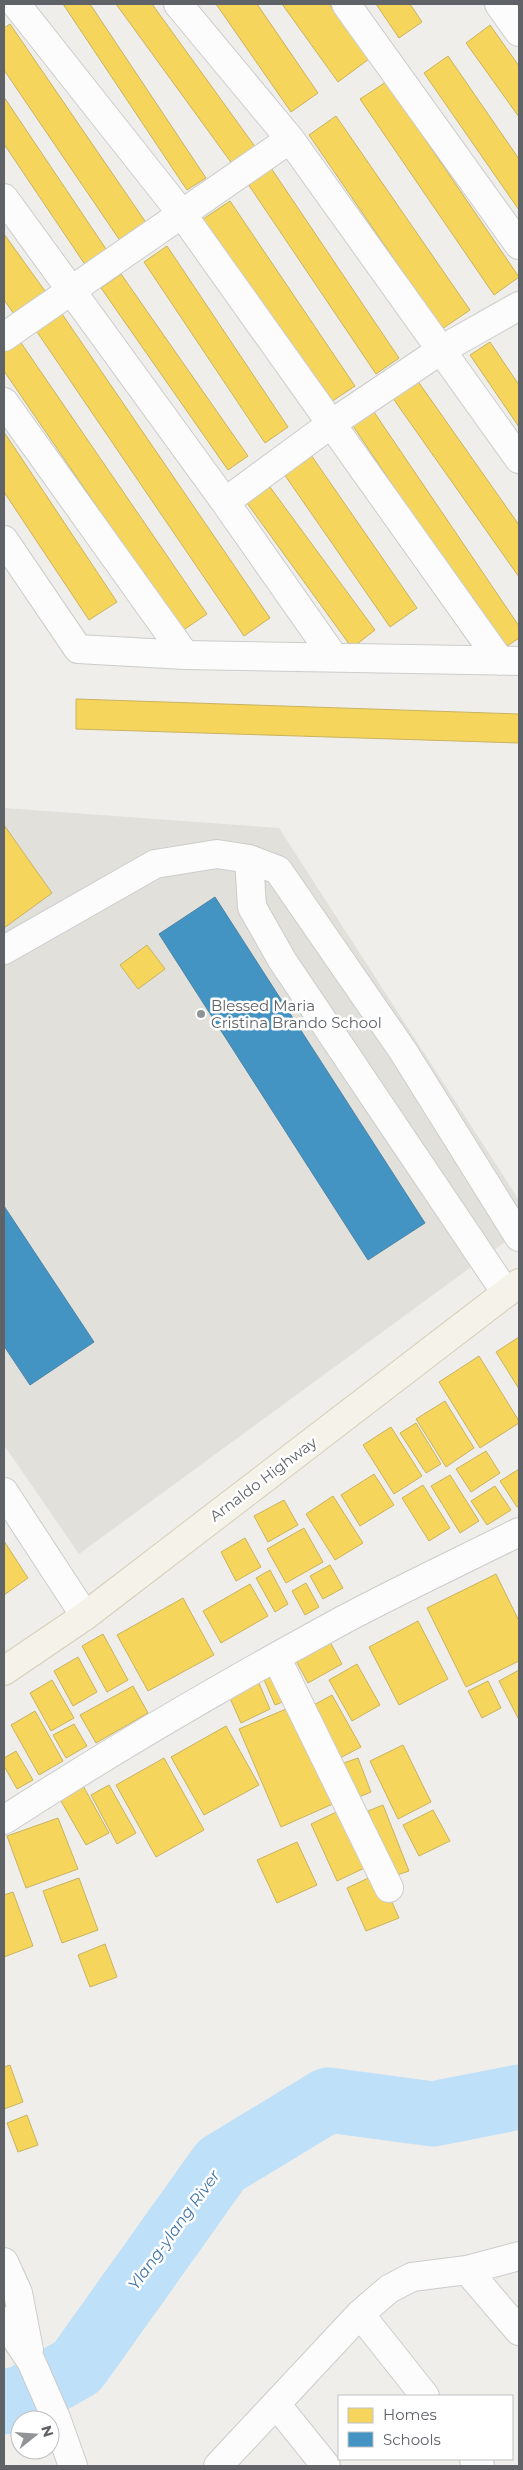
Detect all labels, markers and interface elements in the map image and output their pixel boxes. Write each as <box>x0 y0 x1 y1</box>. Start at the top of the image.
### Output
place label: Blessed Maria Cristina Brando School <box>211 996 382 1032</box>
marker: Blessed Maria Cristina Brando School <box>195 1008 207 1020</box>
street label: Arnaldo Highway <box>206 1432 321 1525</box>
water label: Ylang-ylang River <box>124 2166 224 2294</box>
legend <box>338 2395 513 2460</box>
text: Homes <box>383 2405 437 2424</box>
north arrow <box>10 2410 60 2460</box>
text: N <box>37 2423 58 2439</box>
text: Schools <box>383 2430 441 2449</box>

